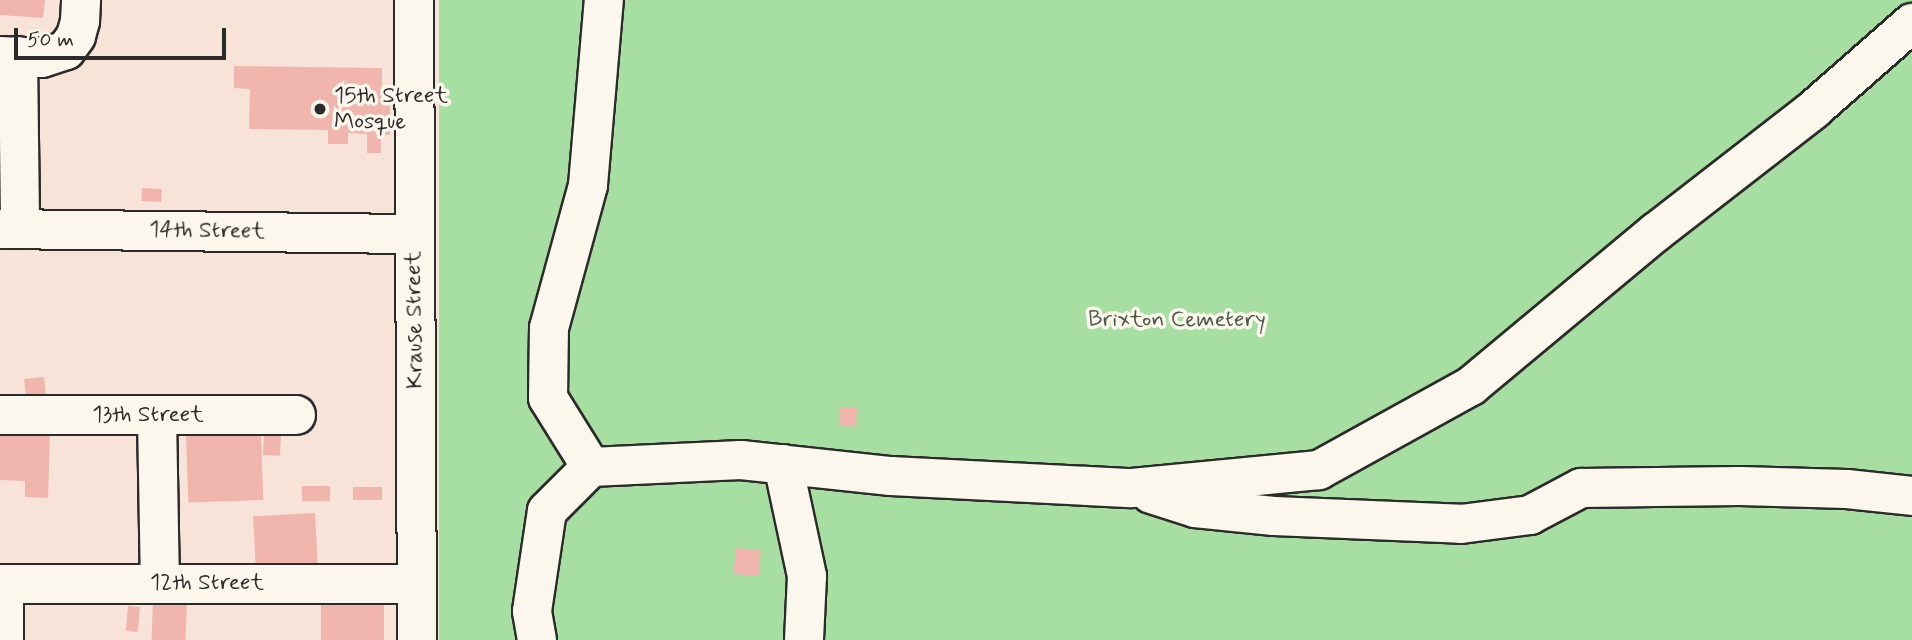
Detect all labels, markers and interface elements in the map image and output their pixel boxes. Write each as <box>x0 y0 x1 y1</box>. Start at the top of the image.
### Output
scale bar <box>18 14 229 58</box>
text: 50 m <box>27 26 74 54</box>
place label: 15th Street Mosque <box>334 82 448 136</box>
marker: 15th Street Mosque <box>312 101 328 117</box>
street label: 14th Street <box>149 216 265 246</box>
street label: Krause Street <box>400 251 430 389</box>
park label: Brixton Cemetery <box>1084 306 1270 334</box>
street label: 13th Street <box>92 401 204 429</box>
street label: 12th Street <box>150 569 264 597</box>

